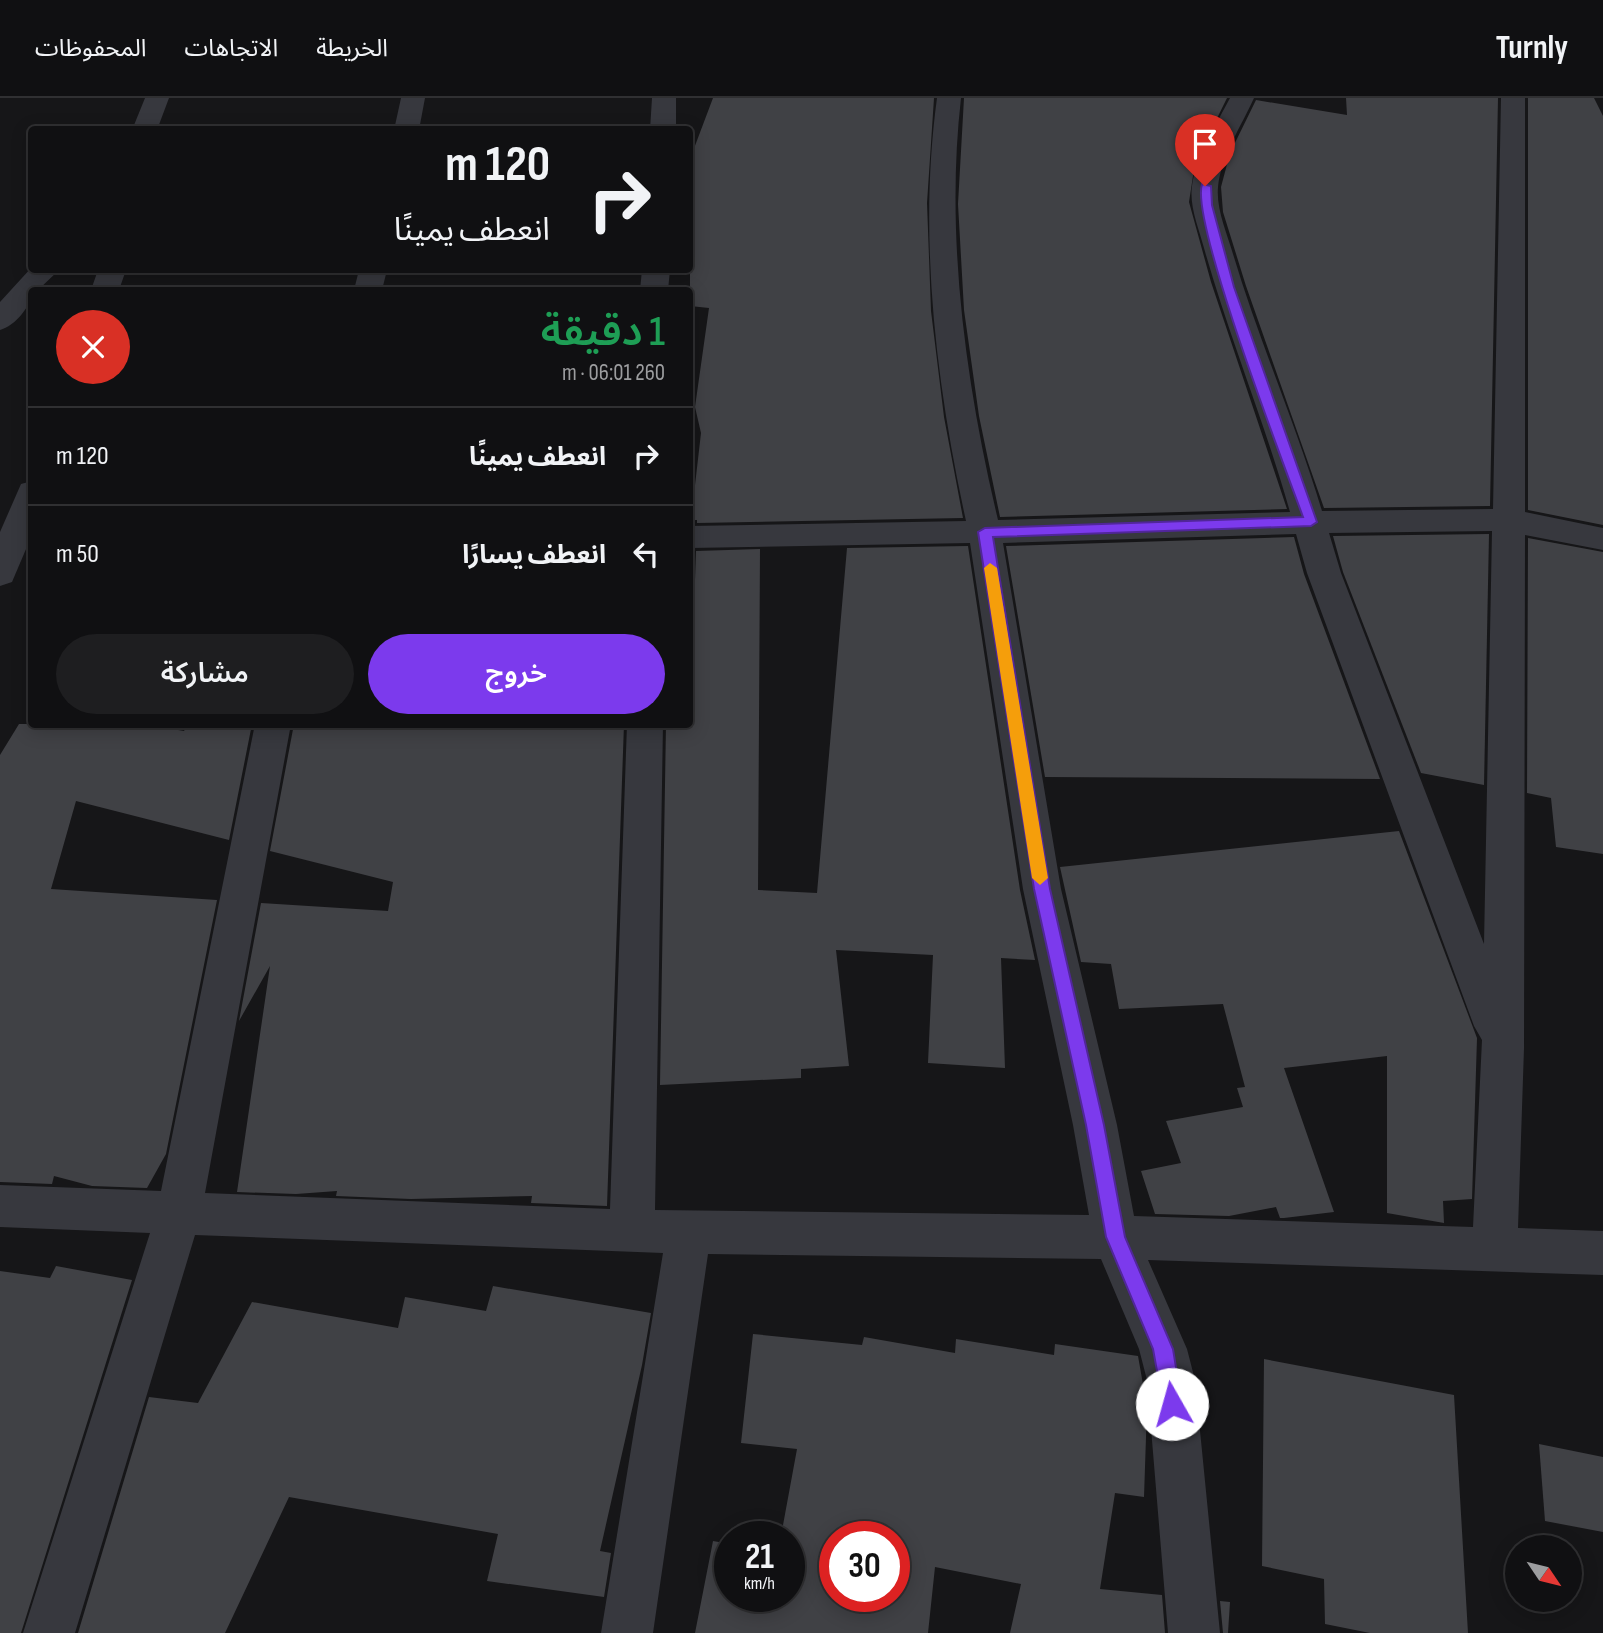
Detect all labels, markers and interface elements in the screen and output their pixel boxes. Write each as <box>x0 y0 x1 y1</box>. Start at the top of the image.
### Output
text: Turnly <box>1496 28 1568 68</box>
text: المحفوظات <box>35 34 146 63</box>
text: الاتجاهات <box>184 34 278 63</box>
text: الخريطة <box>316 34 388 63</box>
pin <box>1175 114 1235 186</box>
icon: arrive <box>1186 125 1224 163</box>
text: 120 m <box>445 136 550 195</box>
icon: right <box>574 154 665 245</box>
text: انعطف يمينًا <box>394 211 550 250</box>
text: 1 دقيقة <box>541 307 665 358</box>
button: close <box>56 310 130 384</box>
text: 260 m · 06:01 <box>562 359 665 387</box>
icon: right <box>627 437 665 475</box>
text: 120 m <box>56 441 109 472</box>
text: انعطف يمينًا <box>469 442 606 473</box>
icon: left <box>627 535 665 573</box>
text: 50 m <box>56 539 99 570</box>
text: انعطف يسارًا <box>462 540 606 571</box>
button: مشاركة <box>56 634 354 714</box>
button: خروج <box>368 634 665 714</box>
position arrow <box>1135 1367 1209 1441</box>
speed limit sign: 30 <box>819 1521 910 1612</box>
north arrow <box>1505 1535 1582 1612</box>
map controls <box>1505 1535 1582 1612</box>
text: 21 <box>745 1536 774 1579</box>
text: km/h <box>744 1573 775 1594</box>

